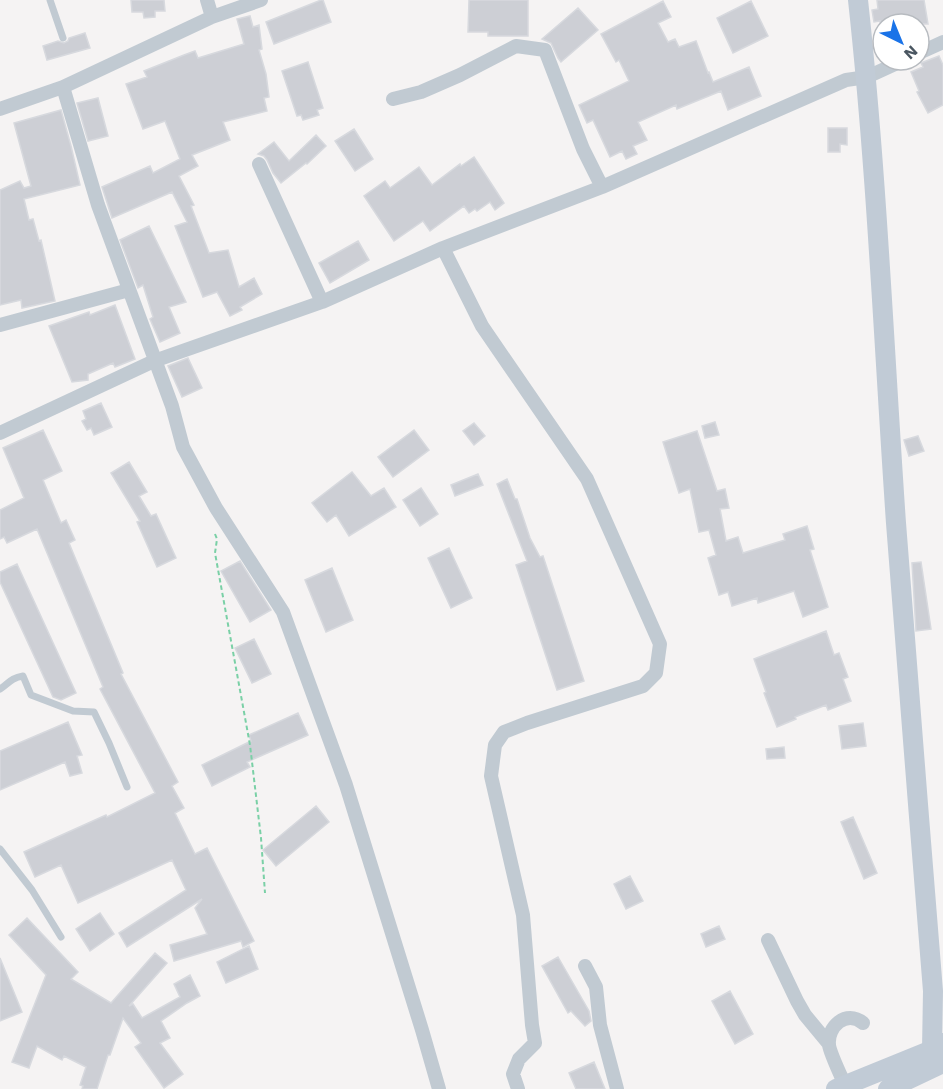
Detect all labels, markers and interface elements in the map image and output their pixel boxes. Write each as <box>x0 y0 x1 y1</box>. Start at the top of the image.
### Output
north arrow <box>871 12 931 72</box>
text: N <box>900 42 922 64</box>

